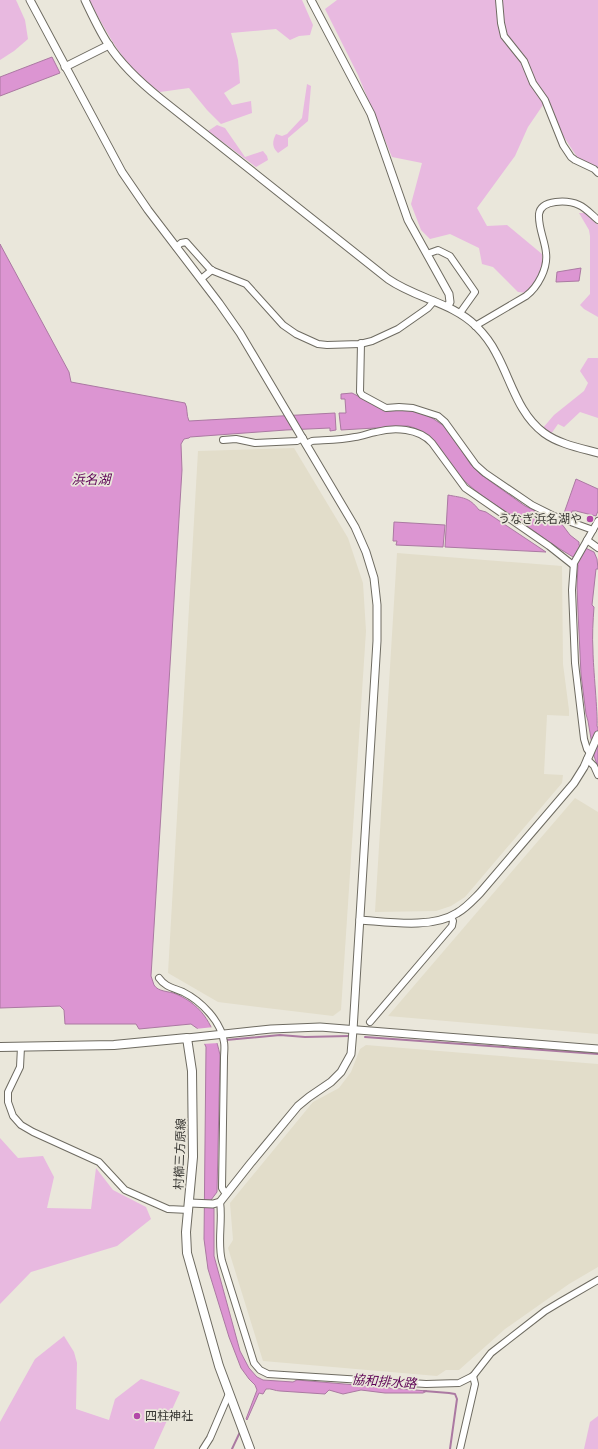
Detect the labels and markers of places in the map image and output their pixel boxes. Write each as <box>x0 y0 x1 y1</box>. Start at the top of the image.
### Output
place label: うなぎ浜名湖や <box>498 511 582 526</box>
marker: うなぎ浜名湖や <box>585 514 595 524</box>
place label: 四柱神社 <box>145 1408 193 1423</box>
marker: 四柱神社 <box>132 1411 142 1421</box>

